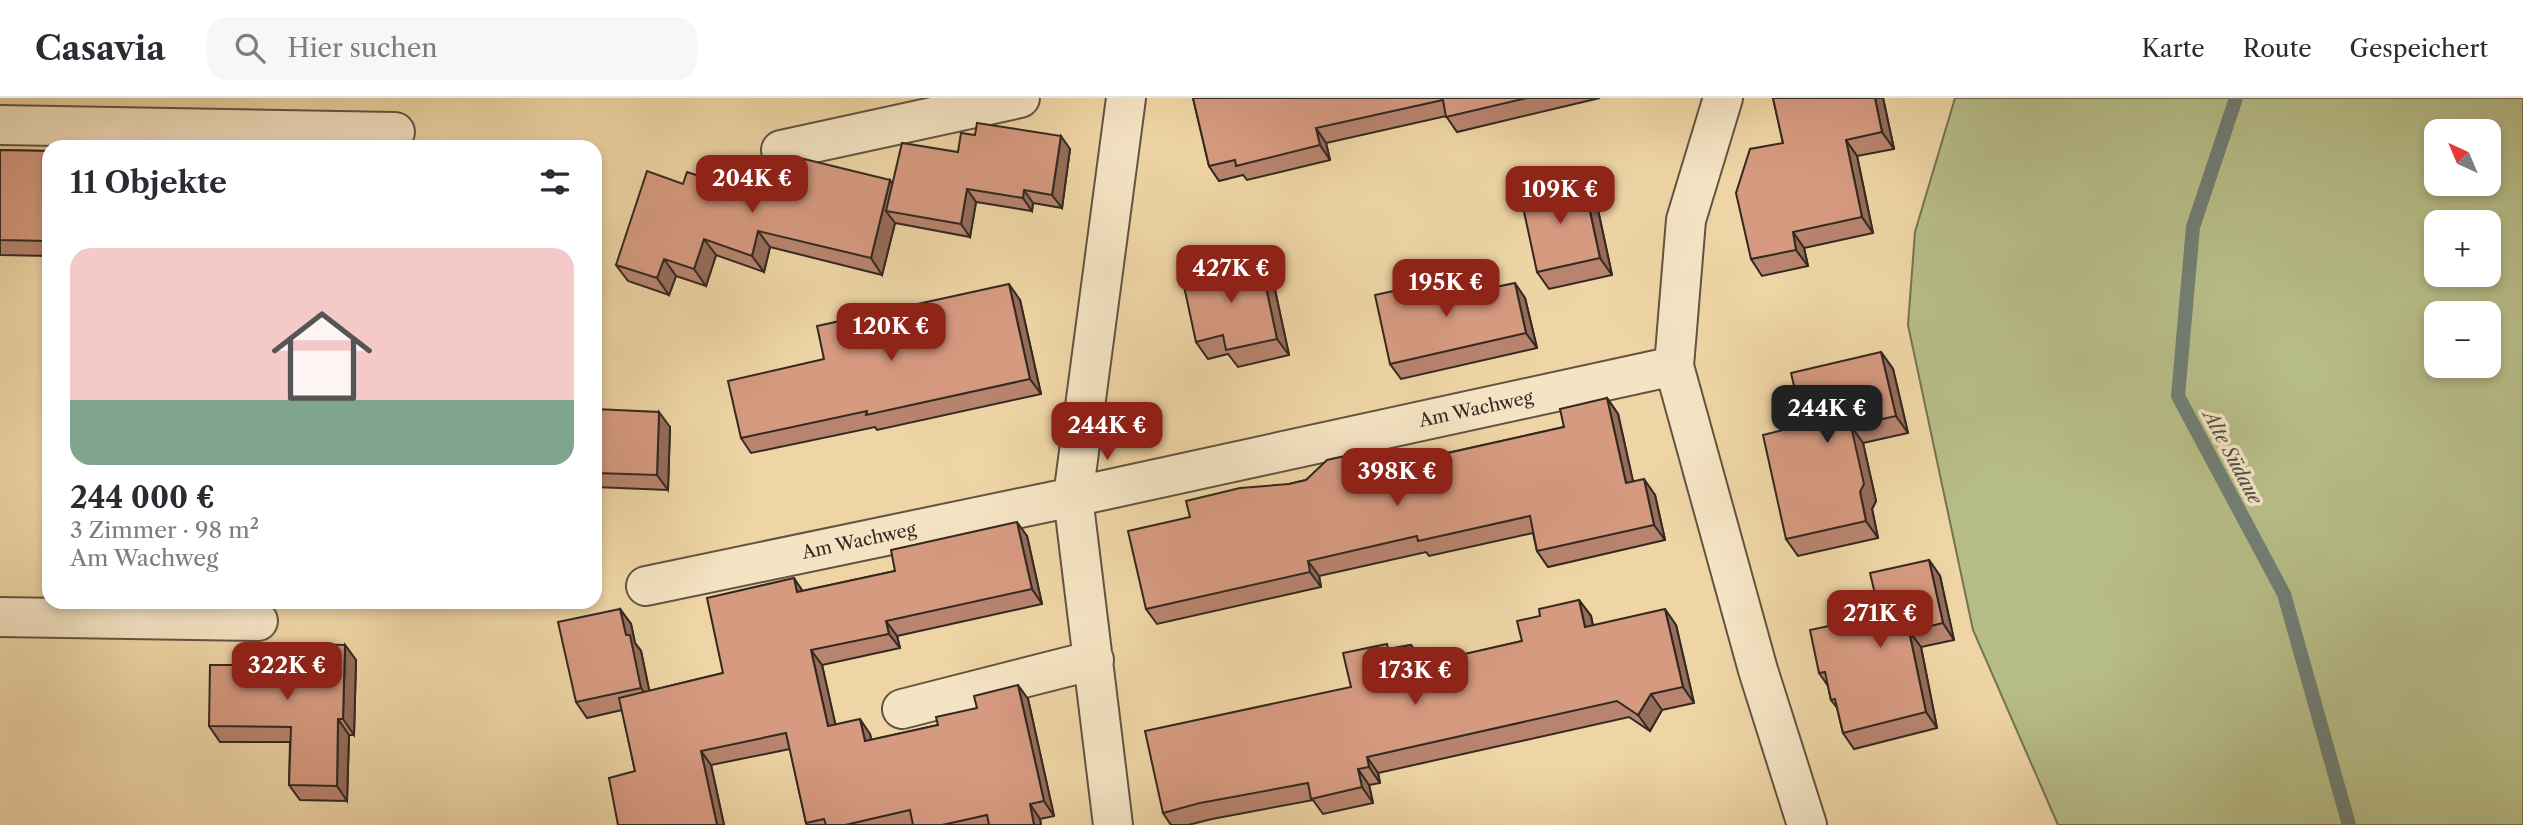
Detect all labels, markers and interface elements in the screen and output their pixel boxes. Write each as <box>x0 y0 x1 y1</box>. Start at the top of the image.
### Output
search box <box>207 17 697 80</box>
text: Casavia <box>35 28 165 69</box>
icon: search <box>231 29 269 67</box>
text: Hier suchen <box>287 32 438 64</box>
text: Karte <box>2141 34 2205 63</box>
text: Route <box>2243 34 2312 63</box>
text: Gespeichert <box>2350 34 2488 63</box>
north arrow <box>2424 119 2501 196</box>
map controls <box>2424 119 2501 378</box>
pin: 204K € <box>695 156 809 215</box>
icon: filters <box>536 163 574 201</box>
text: 11 Objekte <box>70 164 227 201</box>
text: 204K € <box>712 164 792 192</box>
pin: 109K € <box>1503 166 1617 226</box>
text: 109K € <box>1522 175 1598 203</box>
button: + <box>2424 210 2501 287</box>
pin: 427K € <box>1174 246 1288 305</box>
text: 427K € <box>1192 254 1270 282</box>
pin: 195K € <box>1389 260 1503 319</box>
text: 195K € <box>1409 268 1483 296</box>
icon: home <box>259 293 385 419</box>
button: − <box>2424 301 2501 378</box>
pin: 120K € <box>834 303 948 363</box>
text: 120K € <box>853 312 929 340</box>
street label: Am Wachweg <box>1416 386 1536 432</box>
pin: 244K € <box>1770 386 1884 445</box>
text: 244K € <box>1787 394 1867 422</box>
pin: 244K € <box>1050 402 1164 462</box>
water label: Alte Südaue <box>2197 404 2267 509</box>
text: 244K € <box>1067 411 1147 439</box>
pin: 398K € <box>1340 448 1454 508</box>
text: 398K € <box>1357 457 1437 485</box>
text: 244 000 € <box>70 479 215 516</box>
text: 3 Zimmer · 98 m² <box>70 516 259 544</box>
street label: Am Wachweg <box>799 518 919 564</box>
text: Am Wachweg <box>70 544 218 572</box>
pin: 271K € <box>1823 590 1937 650</box>
text: 271K € <box>1843 599 1917 627</box>
pin: 322K € <box>230 642 344 702</box>
pin: 173K € <box>1358 648 1472 707</box>
text: 322K € <box>248 651 326 679</box>
text: 173K € <box>1378 656 1452 684</box>

